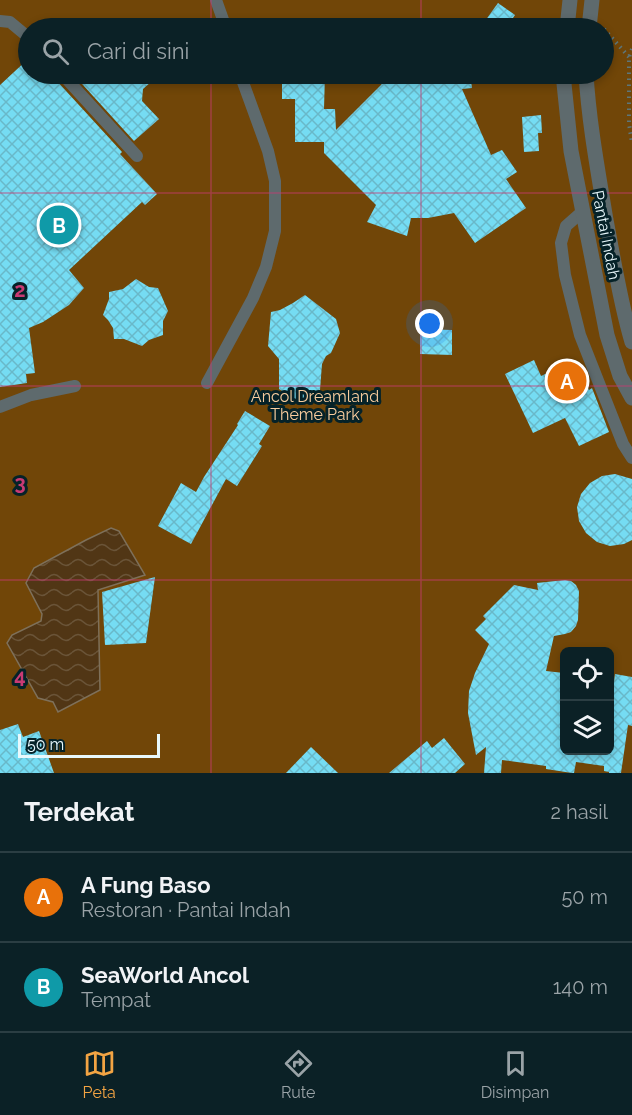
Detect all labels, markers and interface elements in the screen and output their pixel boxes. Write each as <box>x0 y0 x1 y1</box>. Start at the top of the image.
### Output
search box <box>18 18 614 84</box>
icon: search <box>39 35 72 68</box>
text: Cari di sini <box>87 38 189 64</box>
street label: Pantai Indah <box>588 189 624 281</box>
pin: B <box>40 202 78 248</box>
text: 2 <box>14 278 26 302</box>
your location <box>415 309 444 338</box>
pin: A <box>548 358 586 404</box>
park label: Ancol Dreamland Theme Park <box>251 387 379 424</box>
text: 3 <box>14 471 26 495</box>
map controls <box>560 647 614 755</box>
button: locate <box>560 647 614 701</box>
text: 4 <box>14 664 26 688</box>
button: layers <box>560 701 614 755</box>
scale bar <box>18 731 160 758</box>
text: 50 m <box>27 735 64 754</box>
text: Terdekat <box>24 797 135 827</box>
text: 2 hasil <box>550 800 608 824</box>
text: A Fung Baso <box>81 872 210 898</box>
text: A <box>37 885 50 909</box>
text: 50 m <box>561 885 608 909</box>
text: Restoran · Pantai Indah <box>81 898 291 922</box>
text: SeaWorld Ancol <box>81 962 249 988</box>
text: B <box>37 975 50 999</box>
text: 140 m <box>553 975 608 999</box>
text: Tempat <box>81 988 151 1012</box>
tab: Peta <box>83 1047 116 1102</box>
tab: Rute <box>281 1047 315 1102</box>
tab: Disimpan <box>481 1047 549 1102</box>

